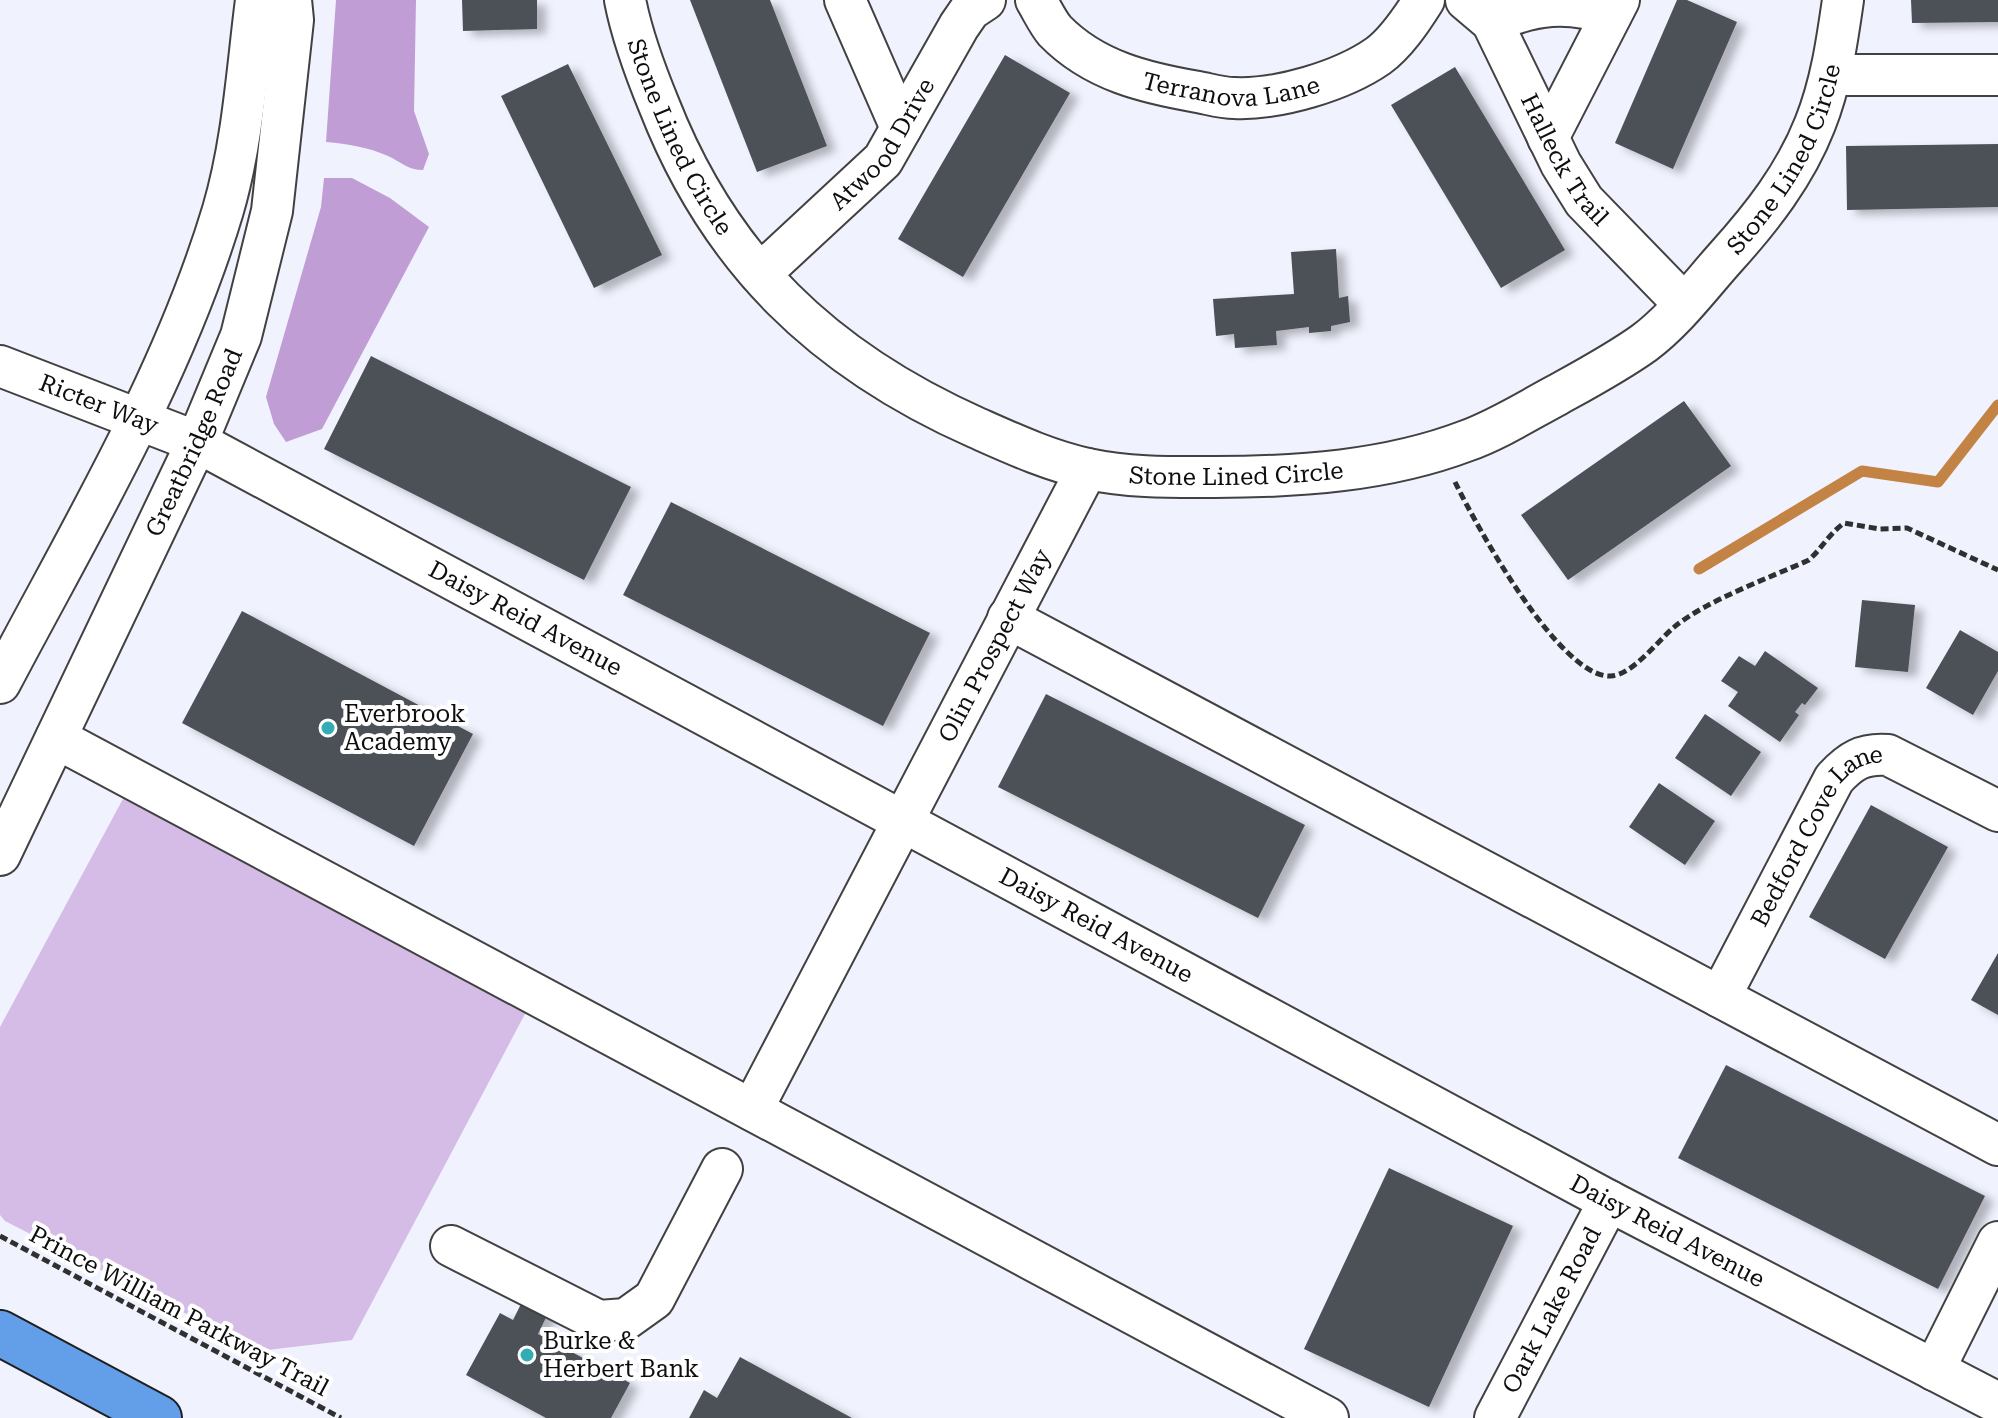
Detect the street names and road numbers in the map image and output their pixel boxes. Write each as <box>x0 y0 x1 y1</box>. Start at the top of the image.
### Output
street label: Stone Lined Circle <box>622 35 738 240</box>
street label: Stone Lined Circle <box>1721 61 1846 260</box>
street label: Terranova Lane <box>1139 67 1323 112</box>
street label: Atwood Drive <box>824 73 940 216</box>
street label: Halleck Trail <box>1515 89 1614 232</box>
street label: Greatbridge Road <box>140 344 248 541</box>
street label: Ricter Way <box>35 368 163 440</box>
street label: Stone Lined Circle <box>1128 456 1345 491</box>
street label: Olin Prospect Way <box>933 543 1057 747</box>
street label: Daisy Reid Avenue <box>424 555 627 682</box>
street label: Bedford Cove Lane <box>1745 740 1884 931</box>
street label: Daisy Reid Avenue <box>995 862 1198 989</box>
street label: Daisy Reid Avenue <box>1565 1169 1769 1293</box>
street label: Prince William Parkway Trail <box>25 1220 333 1402</box>
street label: Oark Lake Road <box>1497 1222 1607 1398</box>

